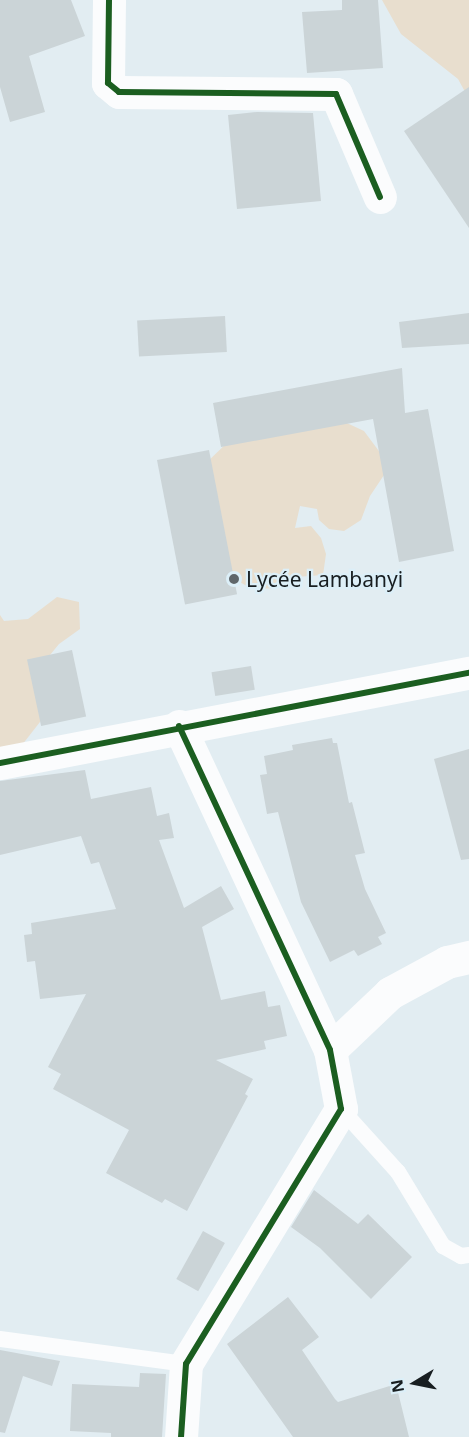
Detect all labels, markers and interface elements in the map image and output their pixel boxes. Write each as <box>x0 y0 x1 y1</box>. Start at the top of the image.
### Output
place label: Lycée Lambanyi <box>246 566 403 592</box>
marker: Lycée Lambanyi <box>227 572 241 586</box>
north arrow <box>385 1353 445 1413</box>
text: N <box>385 1378 409 1394</box>

